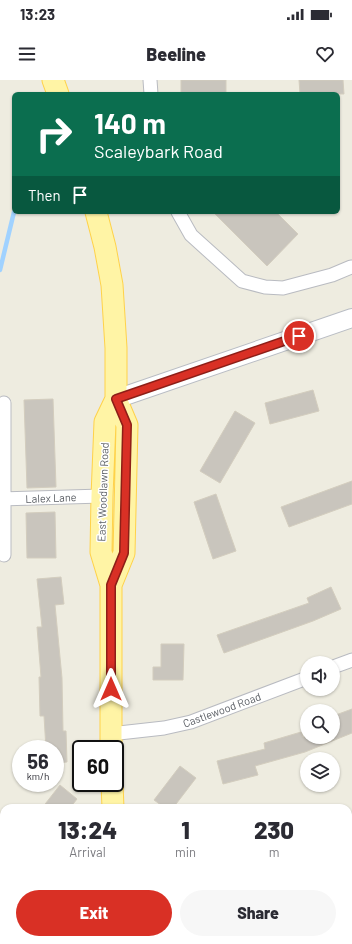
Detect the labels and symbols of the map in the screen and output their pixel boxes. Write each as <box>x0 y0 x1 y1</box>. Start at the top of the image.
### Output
pin <box>282 319 316 353</box>
street label: East Woodlawn Road <box>94 442 111 542</box>
street label: Lalex Lane <box>25 490 77 505</box>
position arrow <box>90 668 132 710</box>
street label: Castlewood Road <box>181 689 263 730</box>
speed limit sign: 60 <box>72 740 124 792</box>

